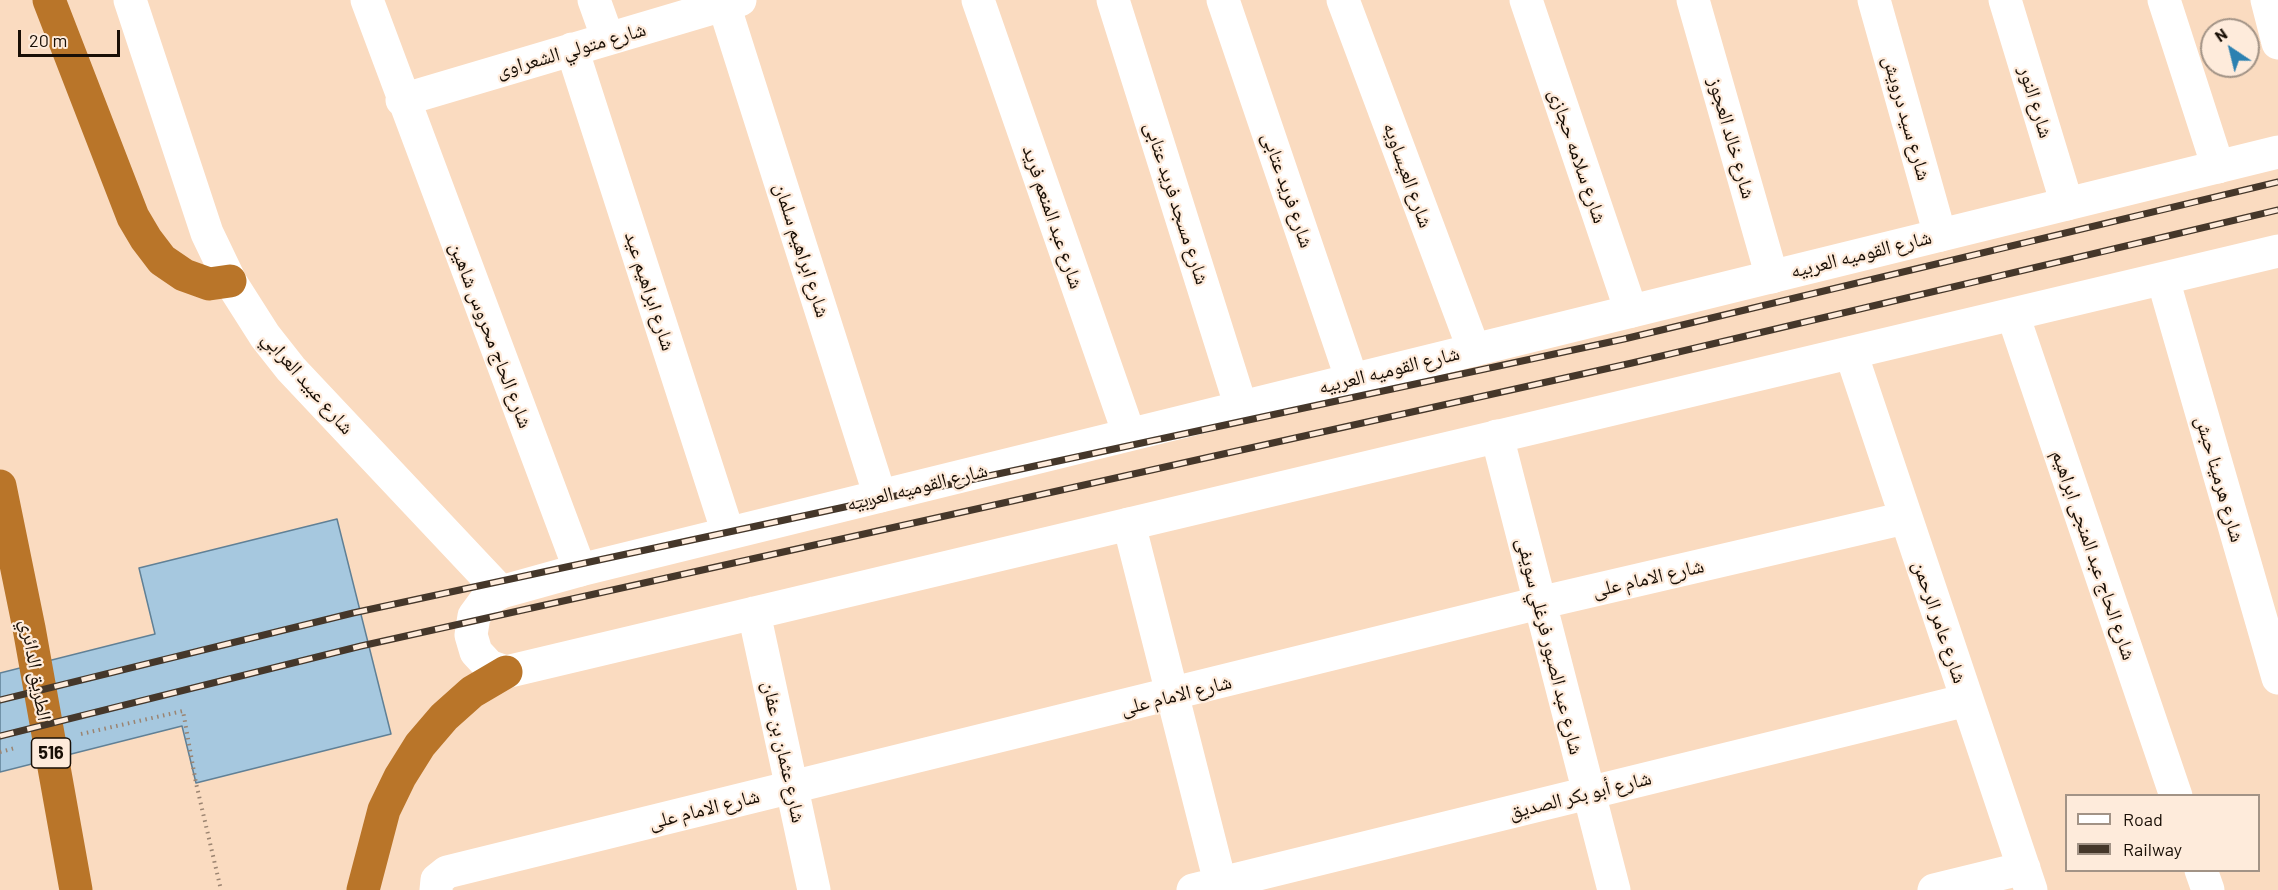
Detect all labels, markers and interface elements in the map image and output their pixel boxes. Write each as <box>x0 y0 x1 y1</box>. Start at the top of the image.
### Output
street label: شارع متولي الشعراوى <box>493 17 649 83</box>
scale bar <box>21 18 123 56</box>
north arrow <box>2200 18 2260 78</box>
text: N <box>2211 24 2230 45</box>
text: 20 m <box>29 29 67 51</box>
street label: شارع سيد درويش <box>1878 53 1936 183</box>
street label: شارع النور <box>2014 63 2058 141</box>
street label: شارع خالد العجوز <box>1703 75 1761 201</box>
street label: شارع سلامه حجازى <box>1544 86 1612 226</box>
street label: شارع مسجد فريد عتابى <box>1139 119 1215 287</box>
street label: شارع العيساويه <box>1378 119 1438 231</box>
street label: شارع فريد عتابى <box>1257 129 1319 251</box>
street label: شارع عبد المنعم فريد <box>1017 142 1089 292</box>
street label: شارع ابراهيم سلمان <box>769 180 835 320</box>
street label: شارع القوميه العربيه <box>1788 225 1934 283</box>
street label: شارع ابراهيم عيد <box>619 228 681 354</box>
street label: شارع الحاج محروس شاهين <box>444 238 538 432</box>
street label: شارع عبيد العرابي <box>257 327 359 439</box>
street label: شارع القوميه العربيه <box>1316 341 1462 399</box>
street label: شارع هرمينا حبش <box>2190 413 2250 545</box>
street label: شارع الحاج عبد المنجى ابراهيم <box>2047 447 2141 663</box>
street label: شارع القوميه العربيه <box>844 458 990 516</box>
street label: شارع عبد الصبور فرغلي سويفى <box>1511 535 1589 757</box>
street label: شارع الامام على <box>1590 554 1706 602</box>
street label: شارع عامر الرحمن <box>1908 558 1972 686</box>
street label: الطريق الدائري <box>15 617 57 723</box>
street label: شارع الامام على <box>1118 670 1234 720</box>
street label: شارع عثمان بن عفان <box>757 679 811 825</box>
road number: 516 <box>32 738 70 768</box>
street label: شارع أبو بكر الصديق <box>1506 766 1654 824</box>
street label: شارع الامام على <box>646 784 762 834</box>
legend <box>2065 794 2260 872</box>
text: Road <box>2123 808 2163 830</box>
text: Railway <box>2123 838 2182 860</box>

